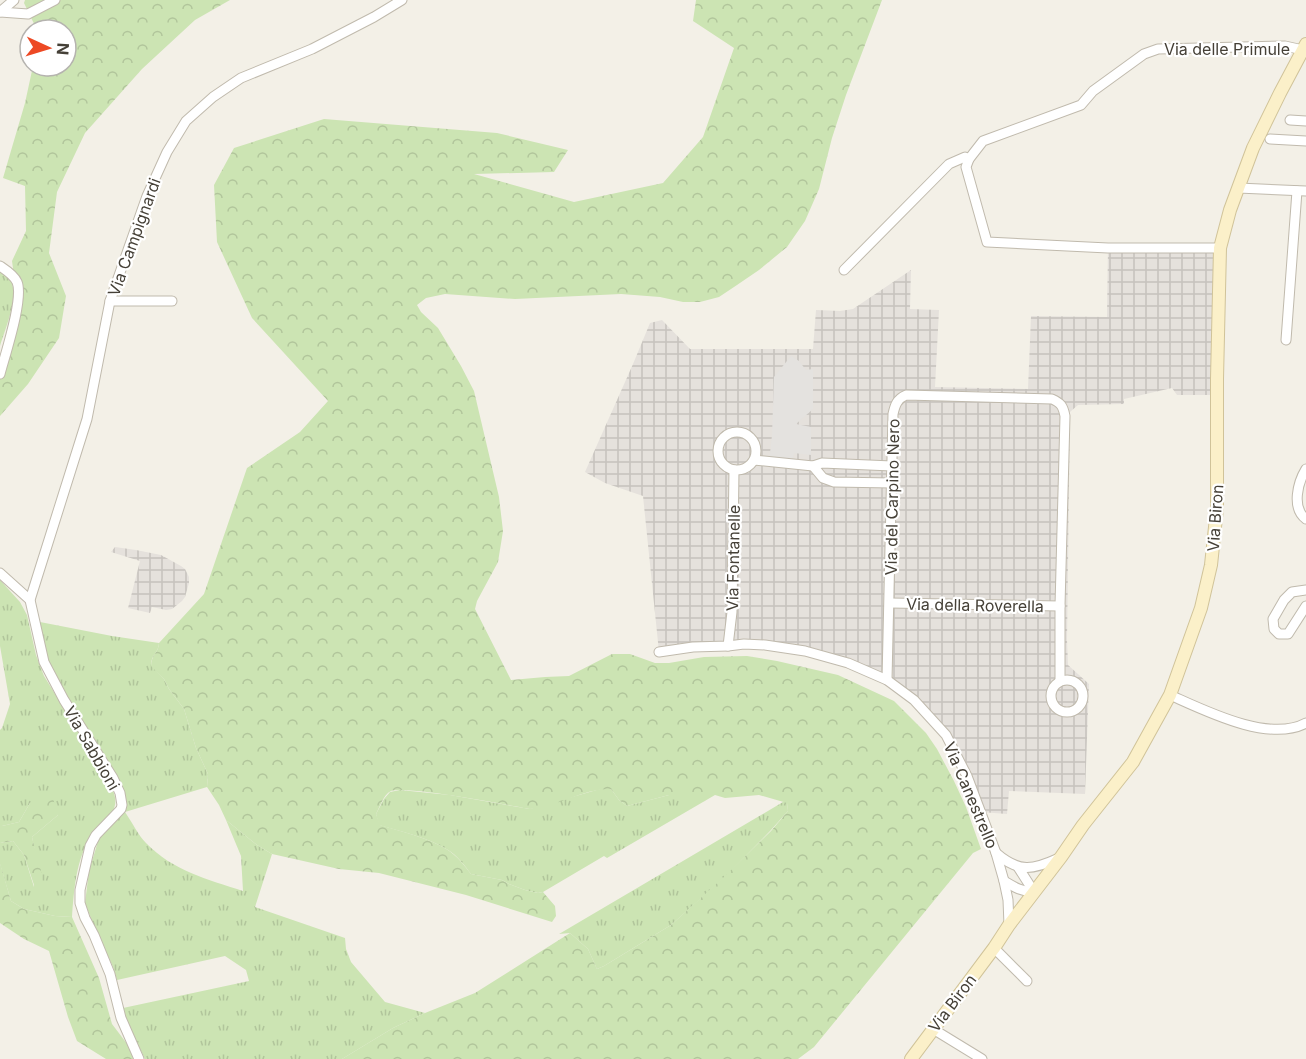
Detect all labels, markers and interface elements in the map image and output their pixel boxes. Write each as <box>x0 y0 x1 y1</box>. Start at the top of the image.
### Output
north arrow <box>18 18 78 78</box>
street label: Via delle Primule <box>1164 39 1290 59</box>
text: N <box>53 42 73 56</box>
street label: Via Campignardi <box>103 175 165 299</box>
street label: Via del Carpino Nero <box>881 418 903 576</box>
street label: Via Biron <box>1203 484 1227 552</box>
street label: Via Fontanelle <box>722 505 744 611</box>
street label: Via della Roverella <box>906 594 1044 616</box>
street label: Via Sabbioni <box>60 702 124 794</box>
street label: Via Canestrello <box>940 739 1002 851</box>
street label: Via Biron <box>924 970 980 1036</box>

